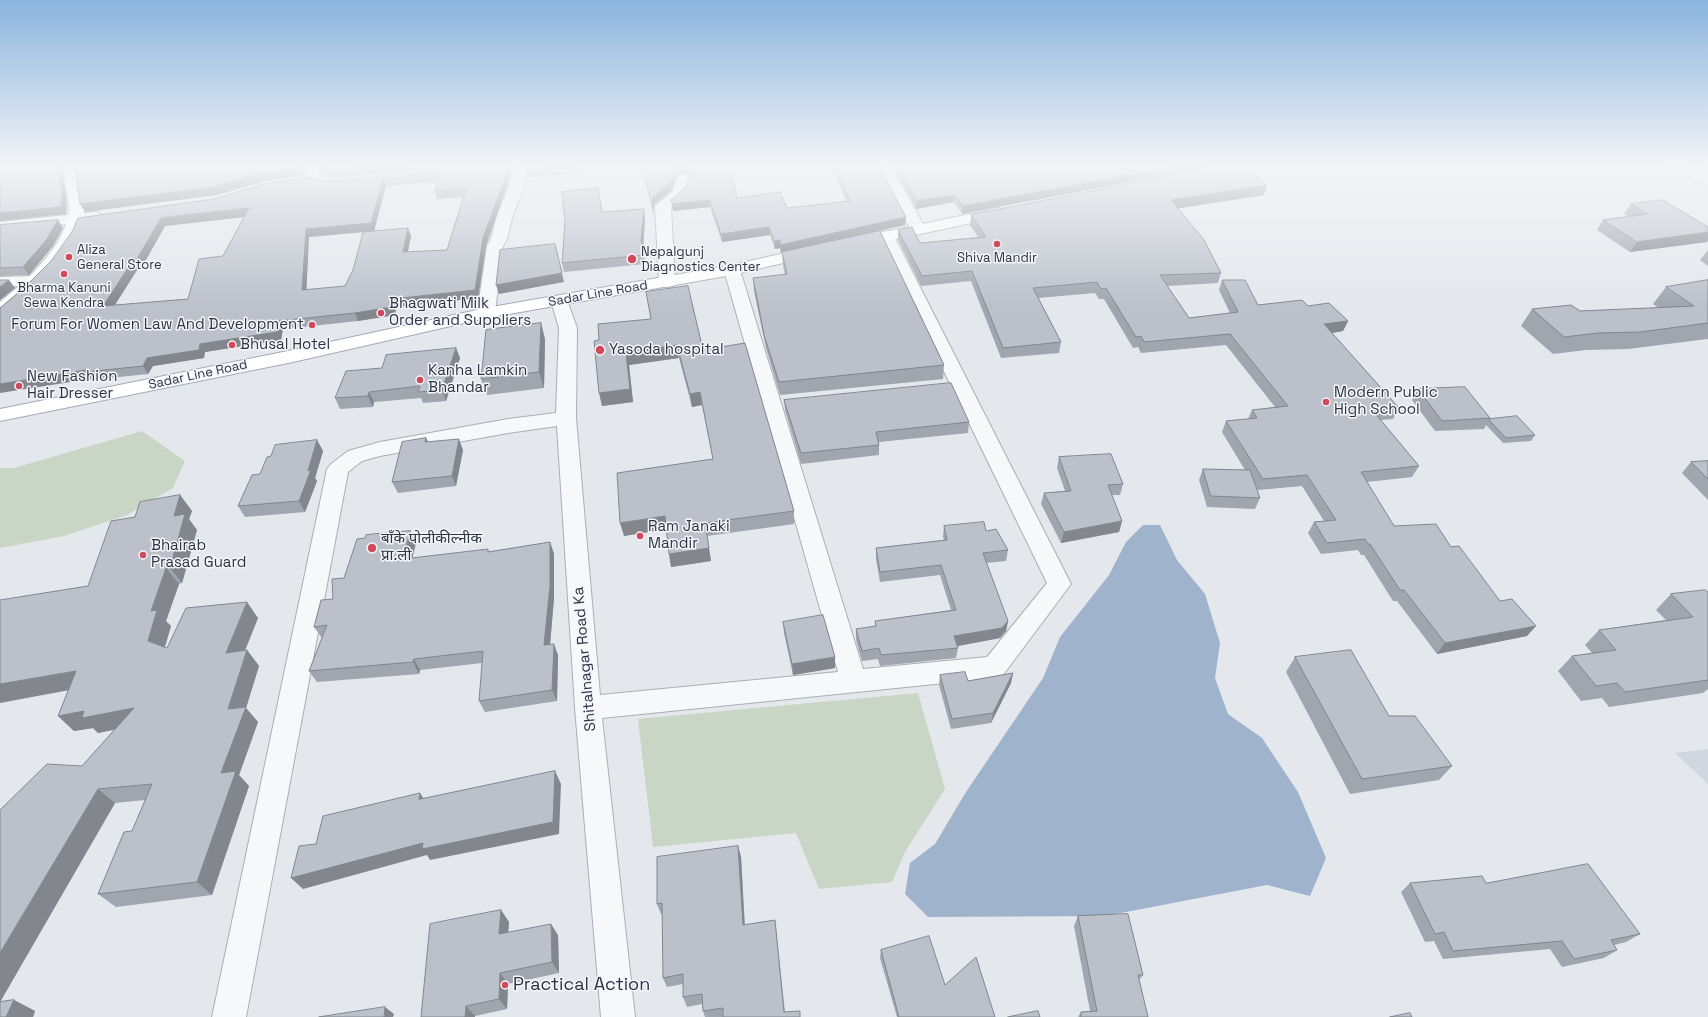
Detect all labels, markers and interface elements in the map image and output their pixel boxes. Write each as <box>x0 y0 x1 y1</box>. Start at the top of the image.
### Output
marker: Shiva Mandir <box>992 239 1002 249</box>
place label: Aliza General Store <box>77 242 162 273</box>
place label: Nepalgunj Diagnostics Center <box>641 244 760 275</box>
place label: Shiva Mandir <box>957 250 1037 266</box>
marker: Aliza General Store <box>64 252 74 262</box>
marker: Nepalgunj Diagnostics Center <box>626 253 638 265</box>
marker: Bharma Kanuni Sewa Kendra <box>59 269 69 279</box>
street label: Sadar Line Road <box>547 278 649 310</box>
place label: Bharma Kanuni Sewa Kendra <box>17 280 111 311</box>
place label: Bhagwati Milk Order and Suppliers <box>389 295 531 330</box>
marker: Bhagwati Milk Order and Suppliers <box>376 308 386 318</box>
place label: Forum For Women Law And Development <box>11 316 304 334</box>
marker: Forum For Women Law And Development <box>307 320 317 330</box>
place label: Bhusal Hotel <box>240 336 330 354</box>
marker: Bhusal Hotel <box>227 340 237 350</box>
place label: Yasoda hospital <box>609 341 724 359</box>
marker: Yasoda hospital <box>594 344 606 356</box>
street label: Sadar Line Road <box>147 357 249 393</box>
place label: Kanha Lamkin Bhandar <box>428 362 527 397</box>
place label: New Fashion Hair Dresser <box>27 368 117 403</box>
marker: Kanha Lamkin Bhandar <box>415 375 425 385</box>
marker: New Fashion Hair Dresser <box>14 381 24 391</box>
place label: Modern Public High School <box>1334 384 1438 419</box>
marker: Modern Public High School <box>1321 397 1331 407</box>
place label: Ram Janaki Mandir <box>648 518 730 553</box>
place label: बाँके पोलीकील्नीक प्रा.ली <box>381 530 482 565</box>
marker: Ram Janaki Mandir <box>635 531 645 541</box>
place label: Bhairab Prasad Guard <box>151 537 247 572</box>
marker: बाँके पोलीकील्नीक प्रा.ली <box>366 542 378 554</box>
marker: Bhairab Prasad Guard <box>138 550 148 560</box>
street label: Shitalnagar Road Ka <box>570 586 600 732</box>
place label: Practical Action <box>513 974 650 996</box>
marker: Practical Action <box>500 980 510 990</box>

